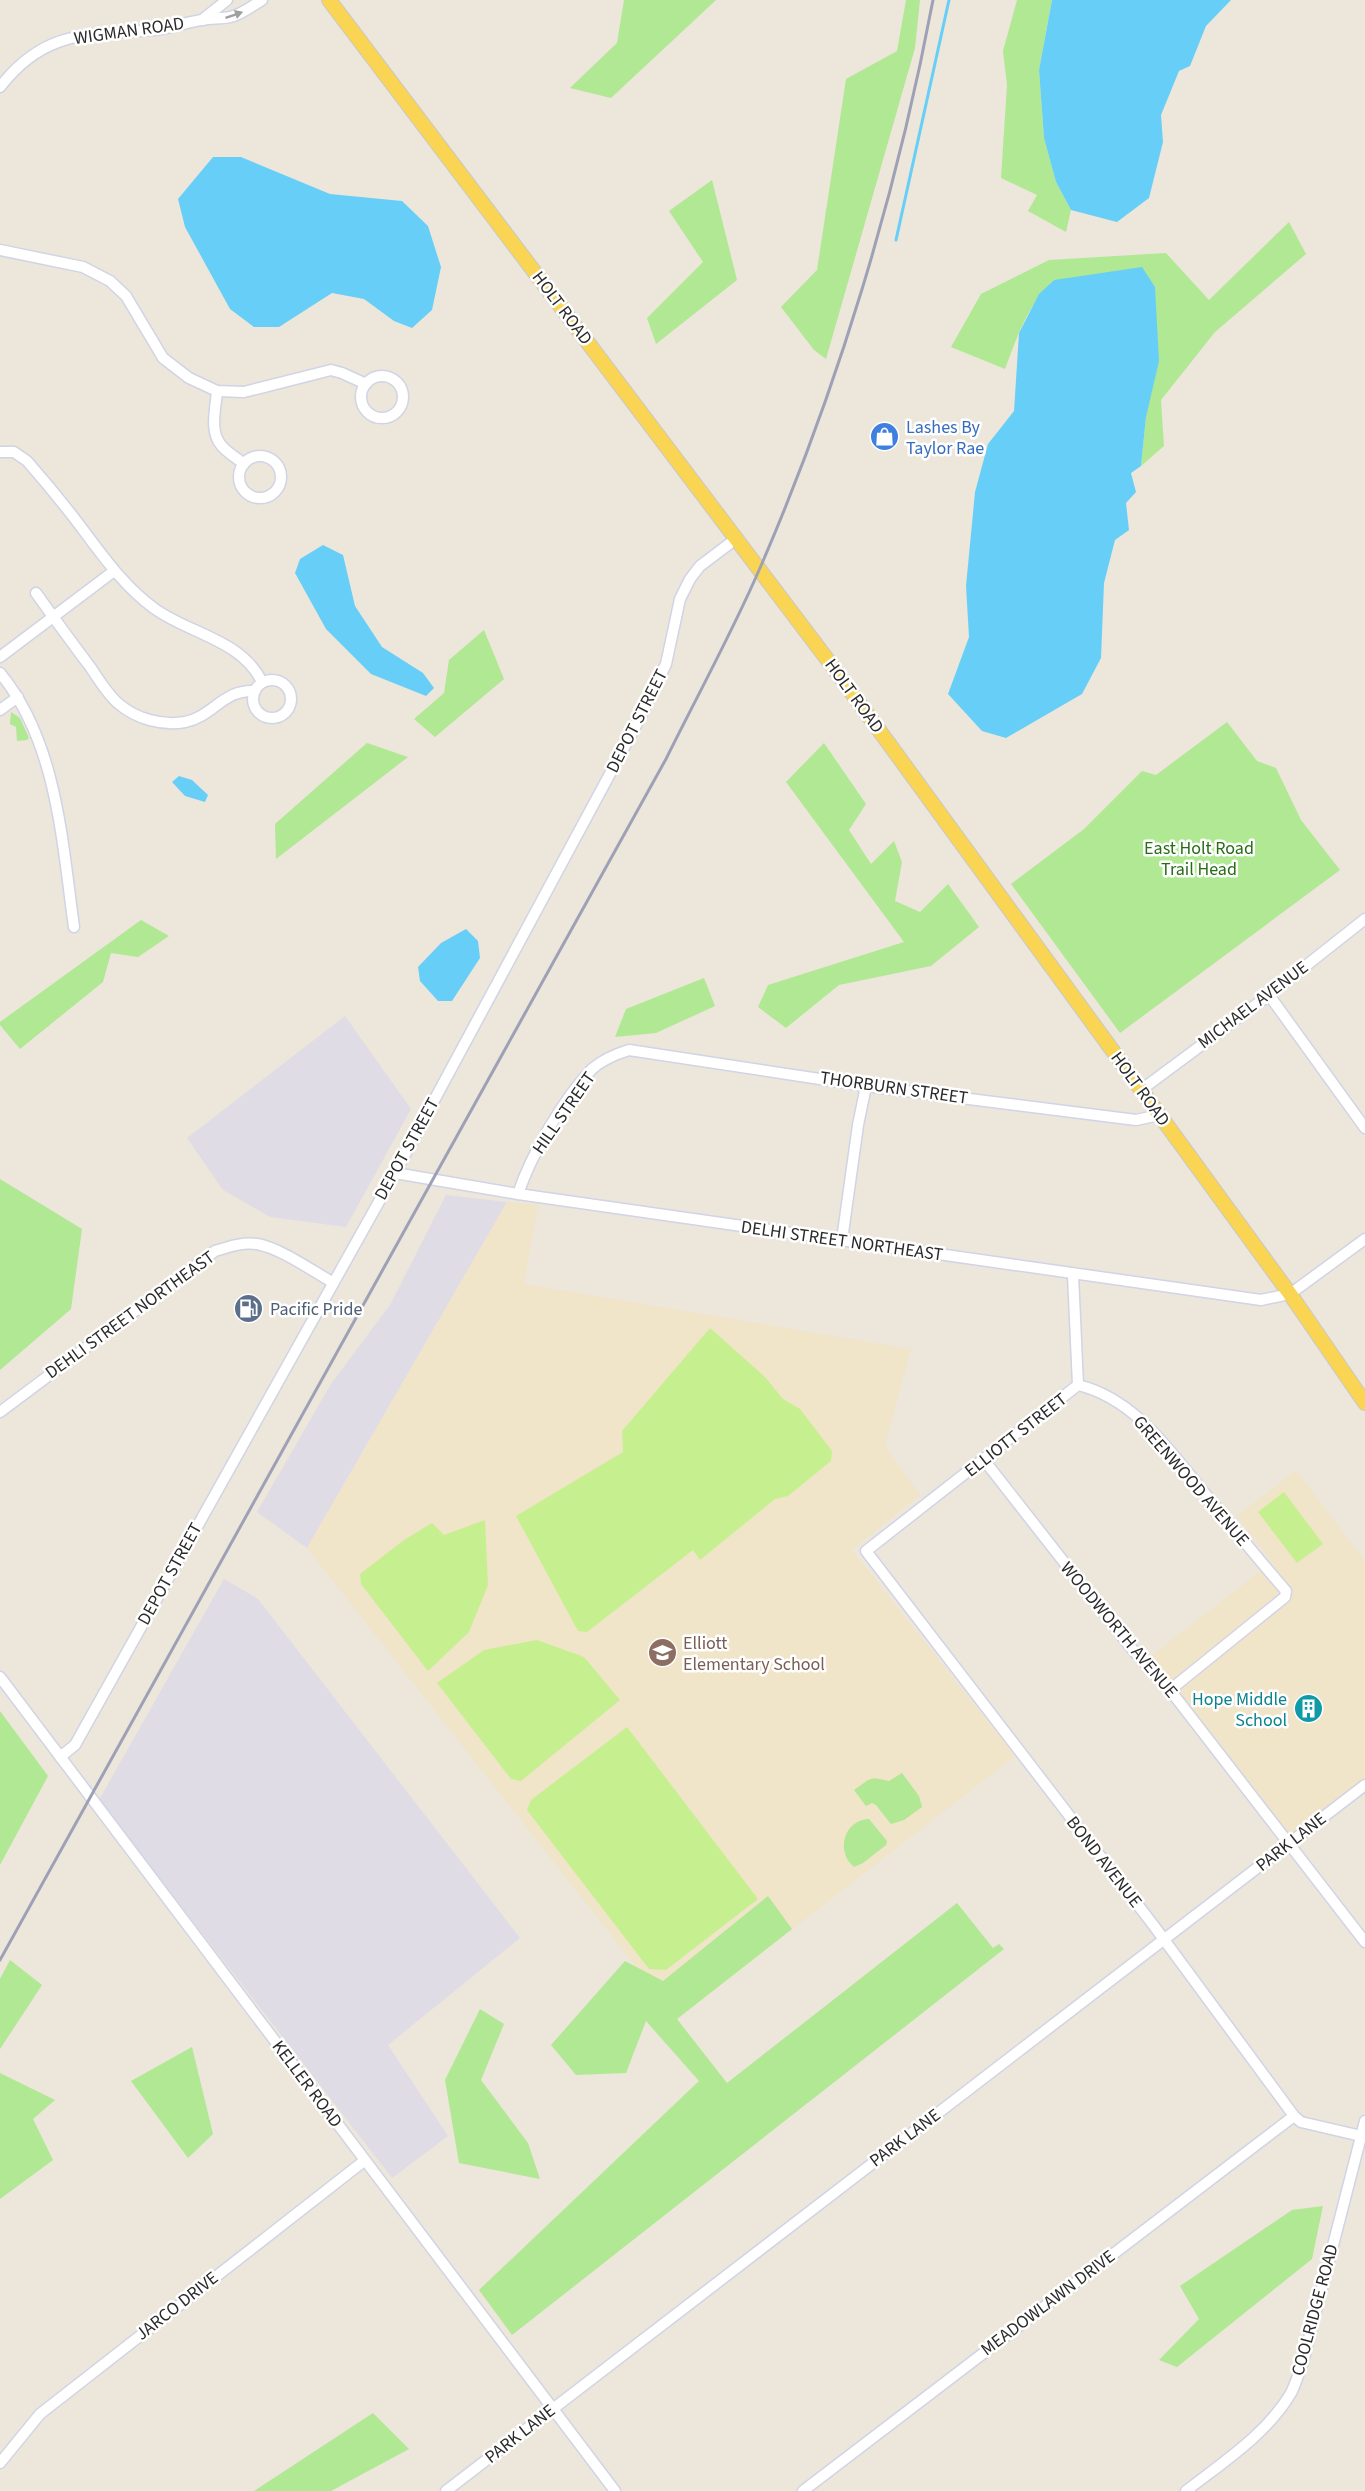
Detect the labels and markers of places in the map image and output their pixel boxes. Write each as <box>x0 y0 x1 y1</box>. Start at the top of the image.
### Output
place label: Lashes By Taylor Rae <box>906 415 984 461</box>
shop icon: Lashes By Taylor Rae <box>869 421 901 453</box>
fuel station icon: Pacific Pride <box>233 1293 265 1325</box>
place label: Pacific Pride <box>270 1297 362 1322</box>
place label: Elliott Elementary School <box>683 1631 825 1677</box>
school or university icon: Elliott Elementary School <box>646 1637 678 1669</box>
place label: Hope Middle School <box>1192 1687 1287 1733</box>
building icon: Hope Middle School <box>1292 1693 1324 1725</box>

